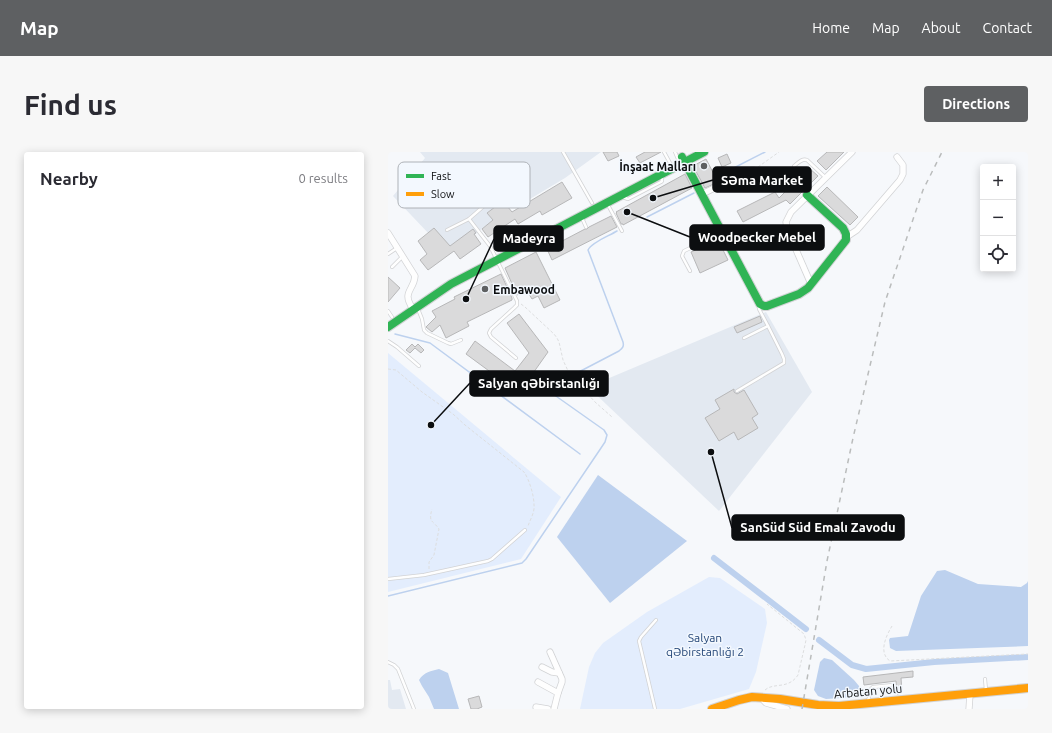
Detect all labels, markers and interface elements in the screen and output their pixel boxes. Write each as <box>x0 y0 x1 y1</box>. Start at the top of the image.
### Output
text: Map <box>20 17 59 39</box>
text: Home <box>812 20 850 36</box>
text: Map <box>872 20 900 36</box>
text: About <box>922 20 961 36</box>
text: Contact <box>983 20 1032 36</box>
button: Directions <box>924 86 1028 122</box>
text: Find us <box>24 89 117 120</box>
place label: İnşaat Malları <box>619 159 696 175</box>
marker: İnşaat Malları <box>699 161 709 171</box>
legend <box>398 162 530 208</box>
map controls <box>980 164 1016 272</box>
button: + <box>980 164 1016 200</box>
callout: Səma Market <box>713 167 811 192</box>
text: Nearby <box>40 169 98 188</box>
text: Fast <box>431 170 452 182</box>
text: 0 results <box>298 171 348 185</box>
text: Səma Market <box>721 173 803 187</box>
text: Slow <box>431 188 455 200</box>
button: − <box>980 200 1016 236</box>
callout: Woodpecker Mebel <box>690 225 824 250</box>
callout: Madeyra <box>494 226 563 251</box>
text: Woodpecker Mebel <box>698 230 816 244</box>
text: Madeyra <box>502 231 556 245</box>
button: locate <box>980 236 1016 272</box>
place label: Embawood <box>493 283 555 296</box>
marker: Embawood <box>480 284 490 294</box>
callout: Salyan qəbirstanlığı <box>470 371 608 396</box>
text: Salyan qəbirstanlığı <box>478 376 600 390</box>
callout: SanSüd Süd Emalı Zavodu <box>732 515 904 540</box>
text: SanSüd Süd Emalı Zavodu <box>740 520 896 534</box>
park label: Salyan qəbirstanlığı 2 <box>666 631 744 658</box>
street label: Arbatan yolu <box>833 682 903 700</box>

